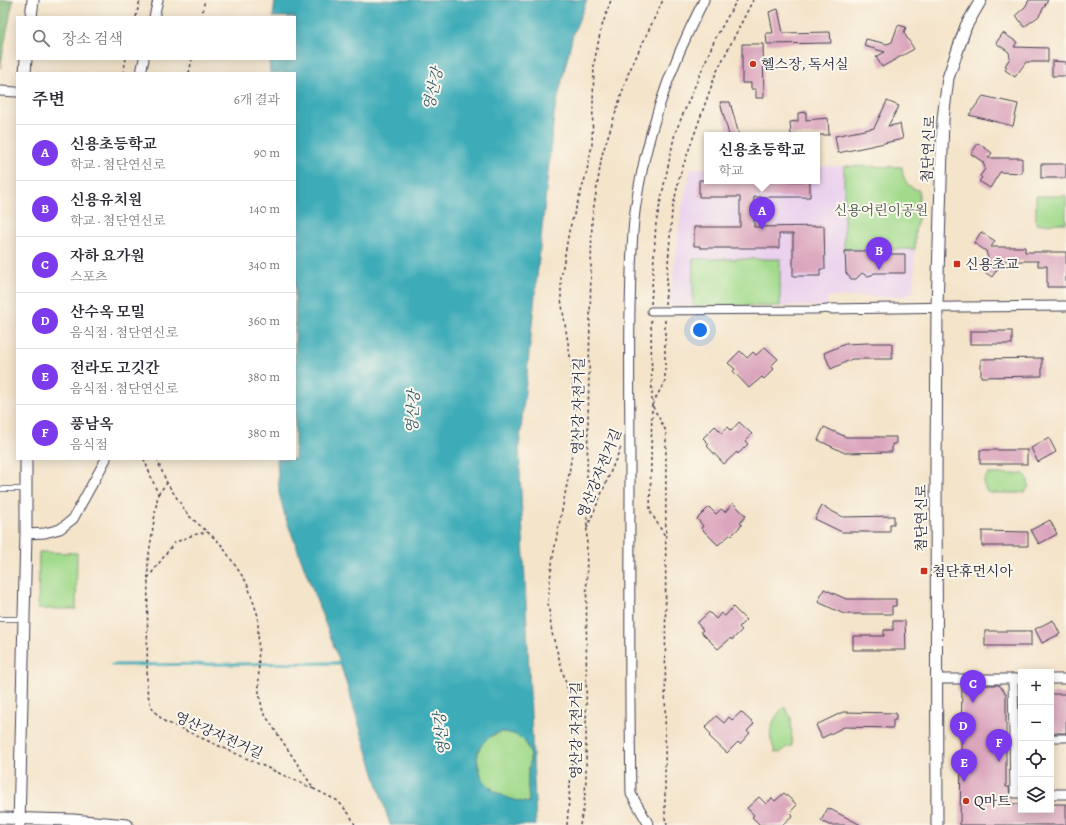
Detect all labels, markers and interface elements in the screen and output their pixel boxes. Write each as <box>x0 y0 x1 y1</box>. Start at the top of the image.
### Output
search box <box>16 16 296 60</box>
icon: search <box>30 27 52 49</box>
text: 장소 검색 <box>62 29 123 49</box>
place label: 헬스장, 독서실 <box>761 55 849 74</box>
marker: 헬스장, 독서실 <box>748 59 758 69</box>
water label: 영산강 <box>419 63 448 112</box>
text: 주변 <box>32 88 65 111</box>
text: 6개 결과 <box>234 91 280 108</box>
street label: 첨단연신로 <box>917 114 940 183</box>
popup <box>704 132 820 184</box>
text: 신용초등학교 <box>70 134 157 154</box>
text: 신용초등학교 <box>719 140 805 160</box>
text: A <box>41 144 49 161</box>
text: 90 m <box>254 144 280 161</box>
text: 학교 · 첨단연신로 <box>70 156 166 173</box>
text: 학교 <box>719 162 744 179</box>
text: 신용유치원 <box>70 190 142 210</box>
pin: A <box>749 197 775 230</box>
text: B <box>41 200 49 217</box>
text: 140 m <box>249 200 280 217</box>
park label: 신용어린이공원 <box>834 201 928 220</box>
text: 학교 · 첨단연신로 <box>70 212 166 229</box>
pin: B <box>866 237 892 270</box>
text: 자하 요가원 <box>70 246 145 266</box>
place label: 신용초교 <box>965 255 1020 274</box>
text: C <box>41 256 49 273</box>
text: 340 m <box>248 256 280 273</box>
marker: 신용초교 <box>952 259 962 269</box>
text: 스포츠 <box>70 268 108 285</box>
text: 산수옥 모밀 <box>70 302 145 322</box>
text: D <box>40 312 50 329</box>
text: 360 m <box>248 312 280 329</box>
your location <box>690 320 710 340</box>
text: 음식점 · 첨단연신로 <box>70 324 178 341</box>
street label: 영산강 자전거길 <box>568 357 589 455</box>
text: 전라도 고깃간 <box>70 358 160 378</box>
text: E <box>41 368 49 385</box>
text: 380 m <box>248 368 280 385</box>
text: 음식점 · 첨단연신로 <box>70 380 178 397</box>
water label: 영산강 <box>402 387 424 434</box>
text: 풍남옥 <box>70 414 113 434</box>
text: F <box>42 424 48 441</box>
text: 380 m <box>248 424 280 441</box>
street label: 영산강자전거길 <box>573 426 626 521</box>
text: 음식점 <box>70 436 108 453</box>
street label: 첨단연신로 <box>912 484 931 552</box>
place label: 첨단휴먼시아 <box>932 562 1014 581</box>
marker: 첨단휴먼시아 <box>919 566 929 576</box>
map controls <box>1018 669 1054 813</box>
button: + <box>1018 669 1054 705</box>
pin: C <box>960 670 986 703</box>
street label: 영산강 자전거길 <box>567 681 586 779</box>
button: − <box>1018 705 1054 741</box>
street label: 영산강자전거길 <box>172 708 266 763</box>
water label: 영산강 <box>429 709 455 757</box>
pin: D <box>950 712 976 745</box>
pin: F <box>986 729 1012 762</box>
button: locate <box>1018 741 1054 777</box>
pin: E <box>951 749 977 782</box>
button: layers <box>1018 777 1054 813</box>
place label: Q마트 <box>974 792 1011 811</box>
marker: Q마트 <box>961 796 971 806</box>

